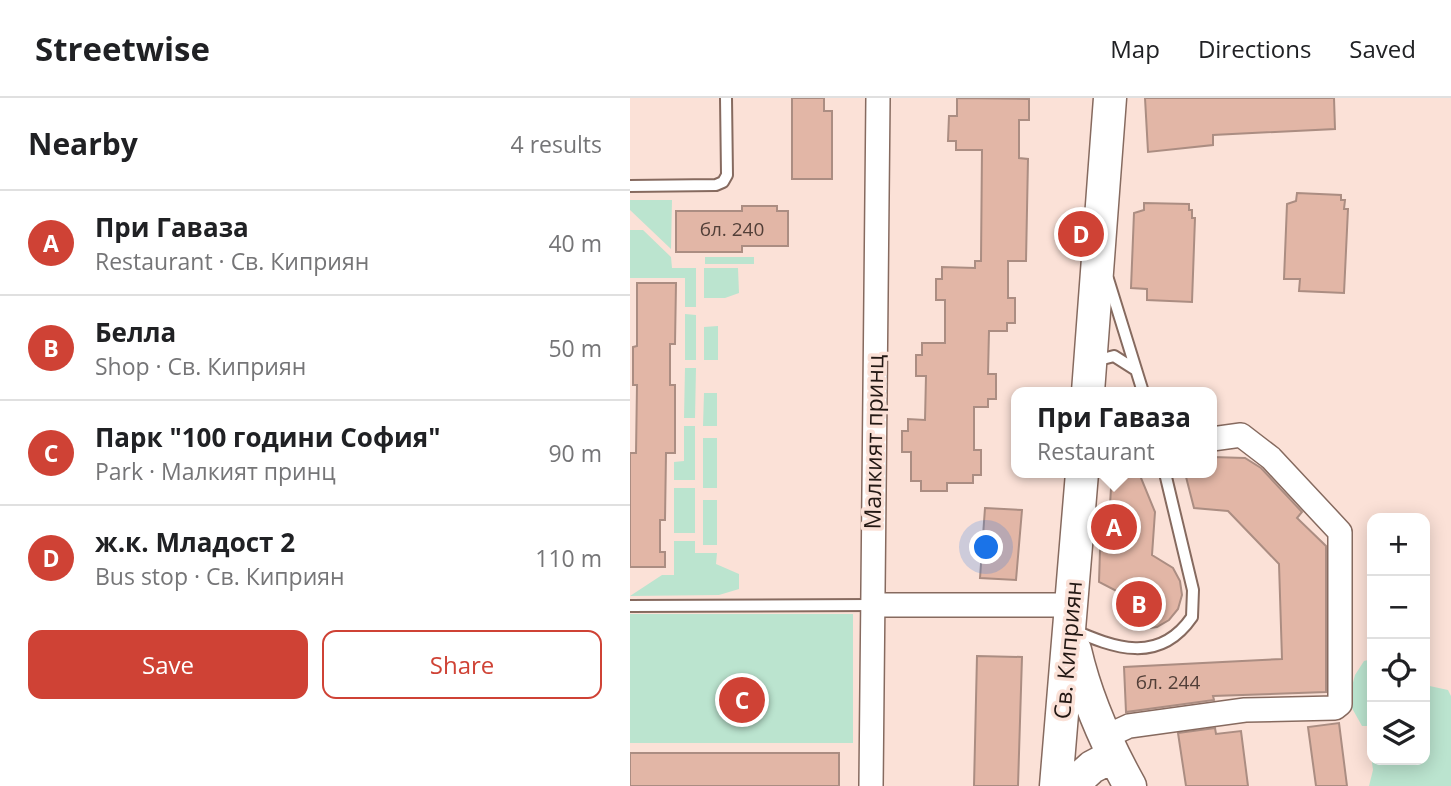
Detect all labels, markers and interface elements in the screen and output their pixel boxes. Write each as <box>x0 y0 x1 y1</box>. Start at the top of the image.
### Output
text: Streetwise <box>35 26 210 71</box>
text: Map <box>1110 32 1160 65</box>
text: Directions <box>1198 32 1311 65</box>
text: Saved <box>1349 32 1416 65</box>
text: Nearby <box>28 123 138 164</box>
text: 4 results <box>511 128 602 160</box>
pin: D <box>1058 208 1104 260</box>
text: При Гаваза <box>95 209 249 245</box>
house number: бл. 240 <box>700 216 764 242</box>
text: A <box>43 227 59 259</box>
text: 40 m <box>548 227 602 259</box>
text: Restaurant · Св. Киприян <box>95 245 369 277</box>
text: Белла <box>95 314 176 350</box>
text: B <box>43 332 59 364</box>
text: 50 m <box>548 332 602 364</box>
text: Shop · Св. Киприян <box>95 350 306 382</box>
street label: Малкият принц <box>855 354 891 530</box>
popup <box>1011 387 1217 478</box>
text: При Гаваза <box>1037 399 1191 435</box>
text: Парк "100 години София" <box>95 419 440 455</box>
text: Restaurant <box>1037 435 1155 467</box>
text: C <box>44 437 58 469</box>
text: 90 m <box>548 437 602 469</box>
text: Park · Малкият принц <box>95 455 336 487</box>
pin: A <box>1091 501 1137 553</box>
map controls <box>1367 513 1430 765</box>
button: + <box>1367 513 1430 576</box>
text: ж.к. Младост 2 <box>95 524 295 560</box>
your location <box>969 530 1003 564</box>
text: D <box>42 542 60 574</box>
text: 110 m <box>535 542 602 574</box>
text: Bus stop · Св. Киприян <box>95 560 345 592</box>
button: − <box>1367 576 1430 639</box>
pin: B <box>1116 578 1162 630</box>
street label: Св. Киприян <box>1045 579 1089 720</box>
button: Save <box>28 630 308 699</box>
button: Share <box>322 630 602 699</box>
button: locate <box>1367 639 1430 702</box>
house number: бл. 244 <box>1136 669 1200 695</box>
pin: C <box>719 674 765 726</box>
button: layers <box>1367 702 1430 765</box>

